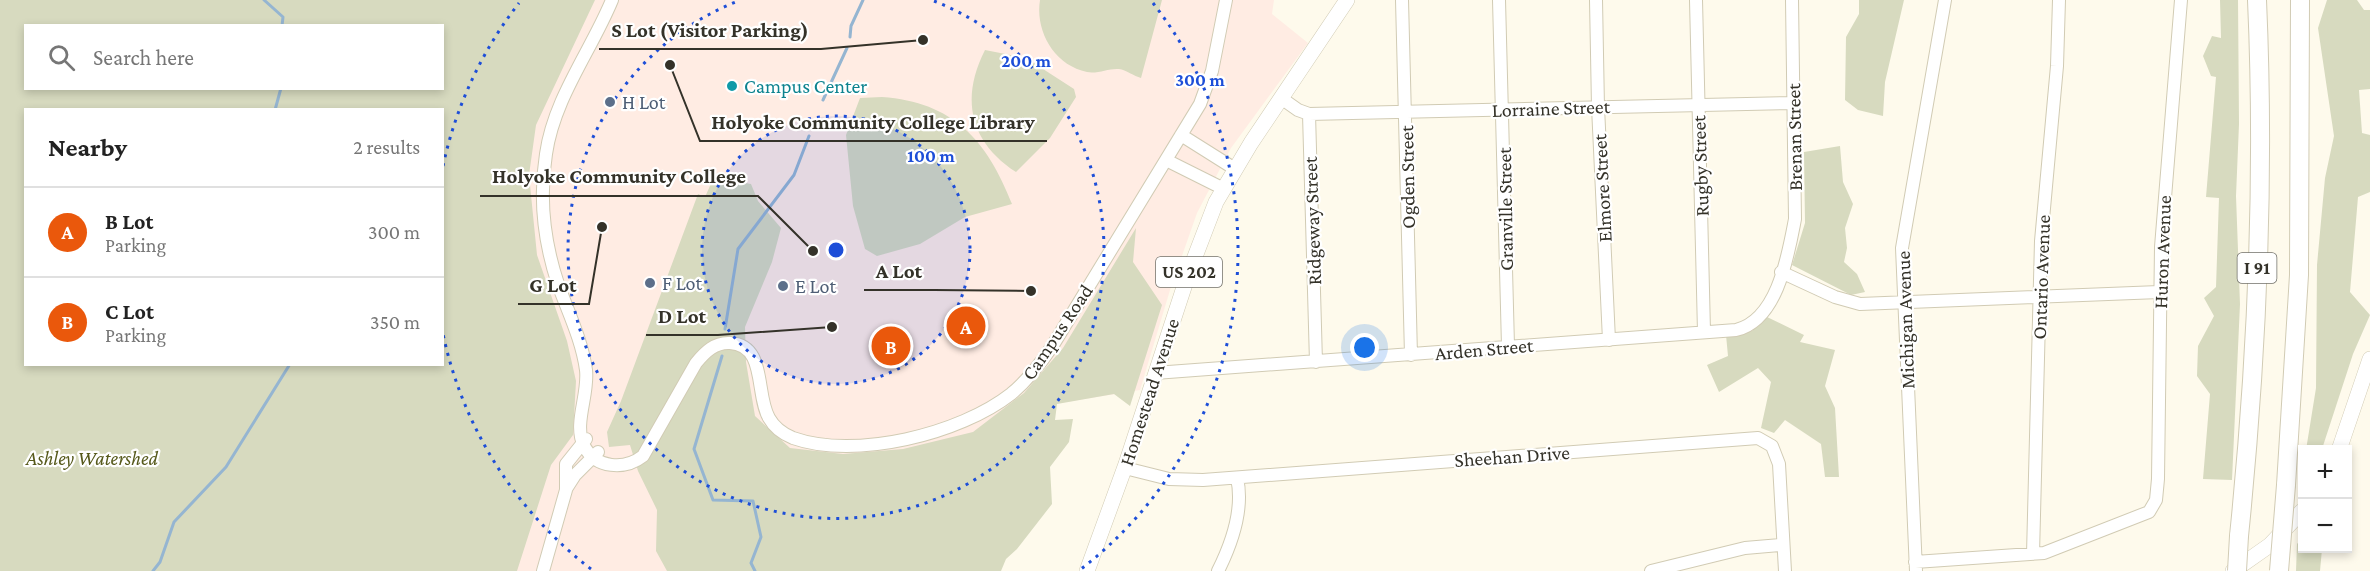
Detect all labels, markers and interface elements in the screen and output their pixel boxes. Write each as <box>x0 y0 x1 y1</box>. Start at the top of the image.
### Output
callout: S Lot (Visitor Parking) <box>599 10 821 49</box>
text: S Lot (Visitor Parking) <box>611 18 809 42</box>
search box <box>24 24 444 90</box>
icon: search <box>45 41 78 74</box>
text: Search here <box>93 45 194 70</box>
text: 200 m <box>1001 51 1052 71</box>
text: 300 m <box>1175 70 1225 90</box>
place label: Campus Center <box>744 75 867 98</box>
marker: Campus Center <box>725 79 739 93</box>
street label: Brenan Street <box>1782 83 1806 191</box>
place label: H Lot <box>622 91 666 113</box>
marker: H Lot <box>603 95 617 109</box>
street label: Lorraine Street <box>1491 95 1611 121</box>
callout: Holyoke Community College Library <box>700 102 1047 141</box>
text: Holyoke Community College Library <box>711 110 1036 134</box>
street label: Rugby Street <box>1687 115 1714 217</box>
street label: Ogden Street <box>1395 125 1420 229</box>
text: Nearby <box>48 133 127 162</box>
street label: Elmore Street <box>1588 133 1616 243</box>
text: 2 results <box>353 136 420 158</box>
text: 100 m <box>907 146 955 166</box>
street label: Granville Street <box>1493 147 1517 271</box>
street label: Ridgeway Street <box>1299 156 1326 286</box>
callout: Holyoke Community College <box>480 157 758 196</box>
text: Holyoke Community College <box>492 164 746 188</box>
street label: Huron Avenue <box>2149 195 2175 309</box>
text: B Lot <box>105 209 153 234</box>
street label: Ontario Avenue <box>2028 214 2054 340</box>
text: A <box>62 221 73 243</box>
text: 300 m <box>368 221 420 243</box>
text: Parking <box>105 234 166 256</box>
centre of rings <box>826 240 846 260</box>
street label: Michigan Avenue <box>1892 250 1919 389</box>
callout: A Lot <box>864 251 934 290</box>
road number: I 91 <box>2238 253 2276 283</box>
road number: US 202 <box>1156 257 1222 287</box>
text: A Lot <box>875 259 923 283</box>
callout: G Lot <box>518 265 589 304</box>
place label: F Lot <box>662 272 703 294</box>
text: G Lot <box>529 273 577 297</box>
place label: E Lot <box>795 275 837 297</box>
marker: F Lot <box>643 276 657 290</box>
marker: E Lot <box>776 279 790 293</box>
street label: Campus Road <box>1017 280 1098 384</box>
callout: D Lot <box>646 296 718 335</box>
text: C Lot <box>105 299 154 324</box>
text: D Lot <box>658 304 707 328</box>
pin: A <box>946 304 986 348</box>
text: B <box>62 311 73 333</box>
text: 350 m <box>370 311 420 333</box>
street label: Homestead Avenue <box>1115 315 1183 468</box>
text: Parking <box>105 324 166 346</box>
pin: B <box>872 324 910 368</box>
your location <box>1350 333 1379 362</box>
street label: Arden Street <box>1434 334 1534 364</box>
street label: Sheehan Drive <box>1454 441 1571 471</box>
map controls <box>2298 445 2352 553</box>
button: + <box>2298 445 2352 499</box>
park label: Ashley Watershed <box>25 447 158 470</box>
button: − <box>2298 499 2352 553</box>

